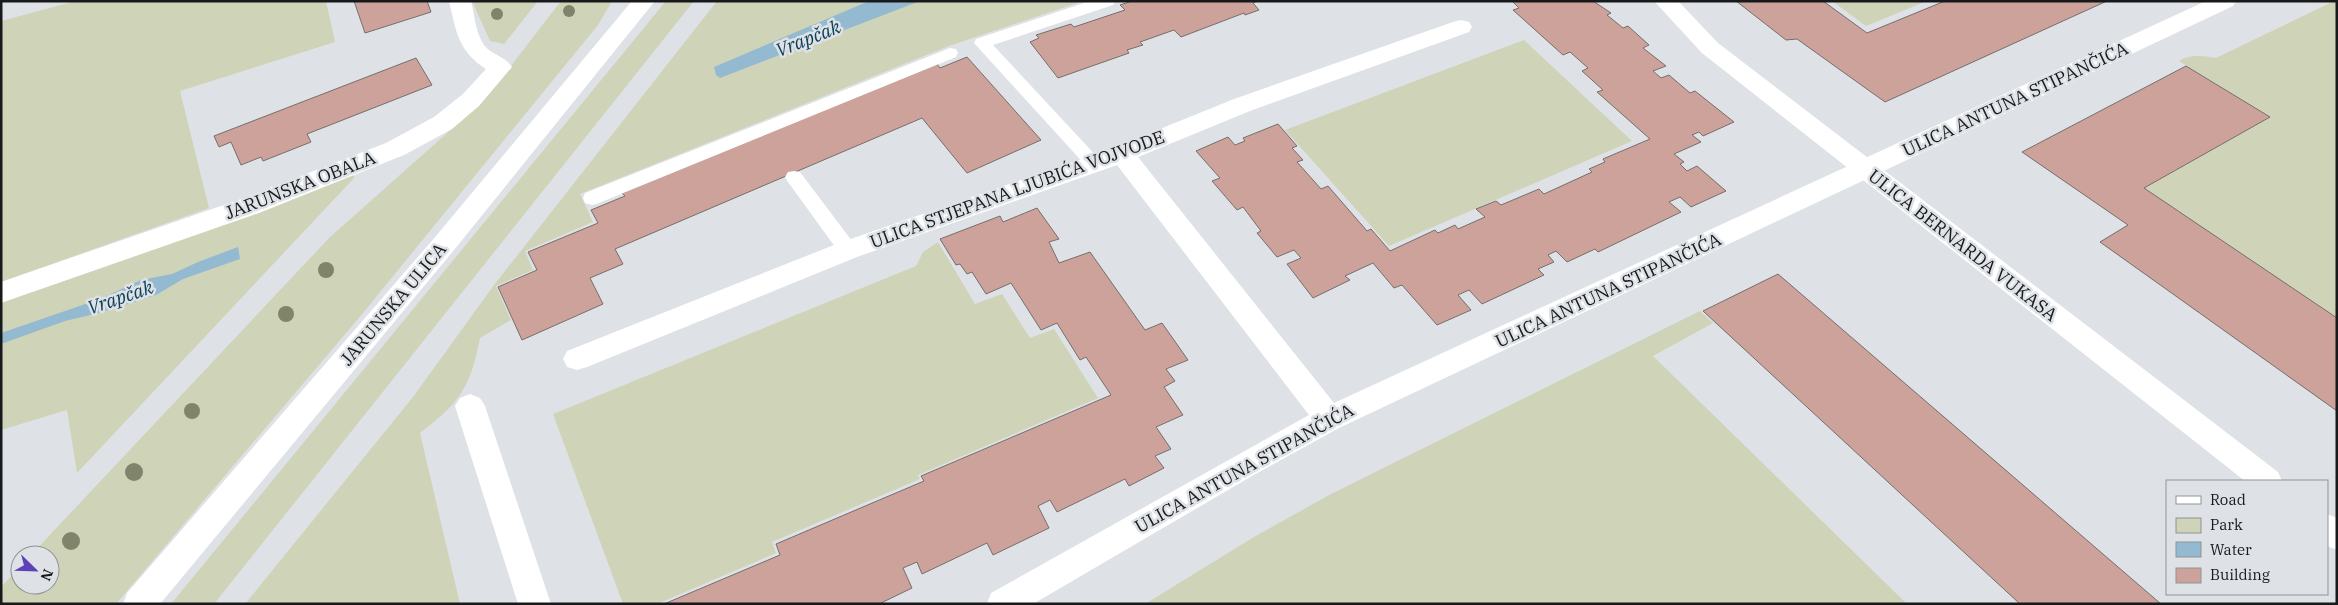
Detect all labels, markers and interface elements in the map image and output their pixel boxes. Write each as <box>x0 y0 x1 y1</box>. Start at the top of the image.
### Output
water label: Vrapčak <box>772 14 845 62</box>
street label: ULICA ANTUNA STIPANČIĆA <box>1898 35 2132 162</box>
street label: ULICA STJEPANA LJUBIĆA VOJVODE <box>866 125 1168 253</box>
street label: JARUNSKA OBALA <box>222 146 379 224</box>
street label: ULICA BERNARDA VUKASA <box>1864 164 2063 326</box>
street label: ULICA ANTUNA STIPANČIĆA <box>1491 226 1725 353</box>
street label: JARUNSKA ULICA <box>335 238 451 370</box>
water label: Vrapčak <box>84 274 157 319</box>
street label: ULICA ANTUNA STIPANČIĆA <box>1130 397 1358 538</box>
legend <box>2166 480 2328 595</box>
text: Road <box>2210 490 2246 509</box>
text: Park <box>2210 515 2243 534</box>
text: Water <box>2210 540 2252 559</box>
north arrow <box>10 545 60 595</box>
text: Building <box>2210 565 2270 584</box>
text: N <box>37 566 57 584</box>

